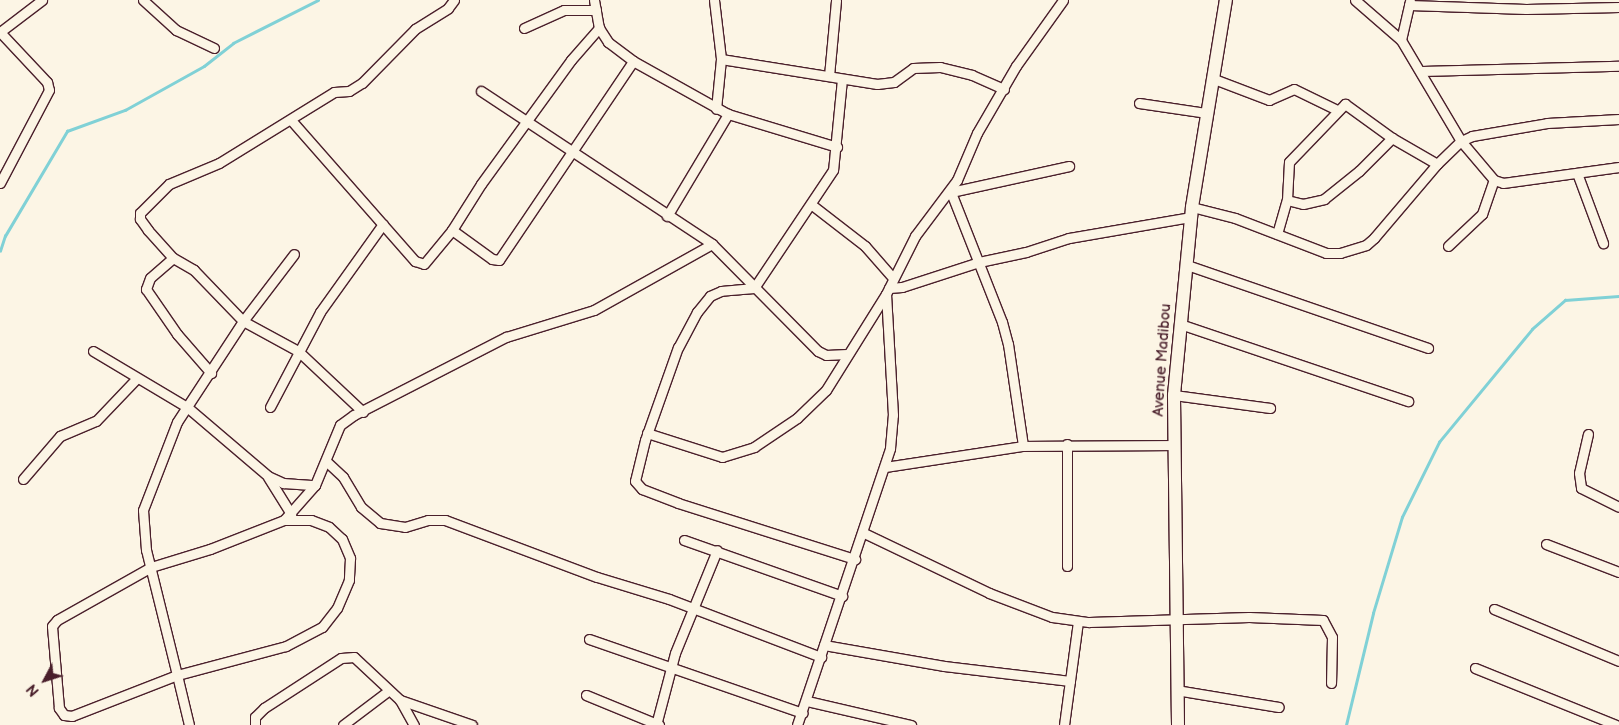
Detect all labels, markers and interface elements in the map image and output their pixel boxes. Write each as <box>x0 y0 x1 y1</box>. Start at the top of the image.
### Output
street label: Avenue Madibou <box>1149 303 1175 417</box>
north arrow <box>20 655 70 705</box>
text: N <box>23 680 43 699</box>

